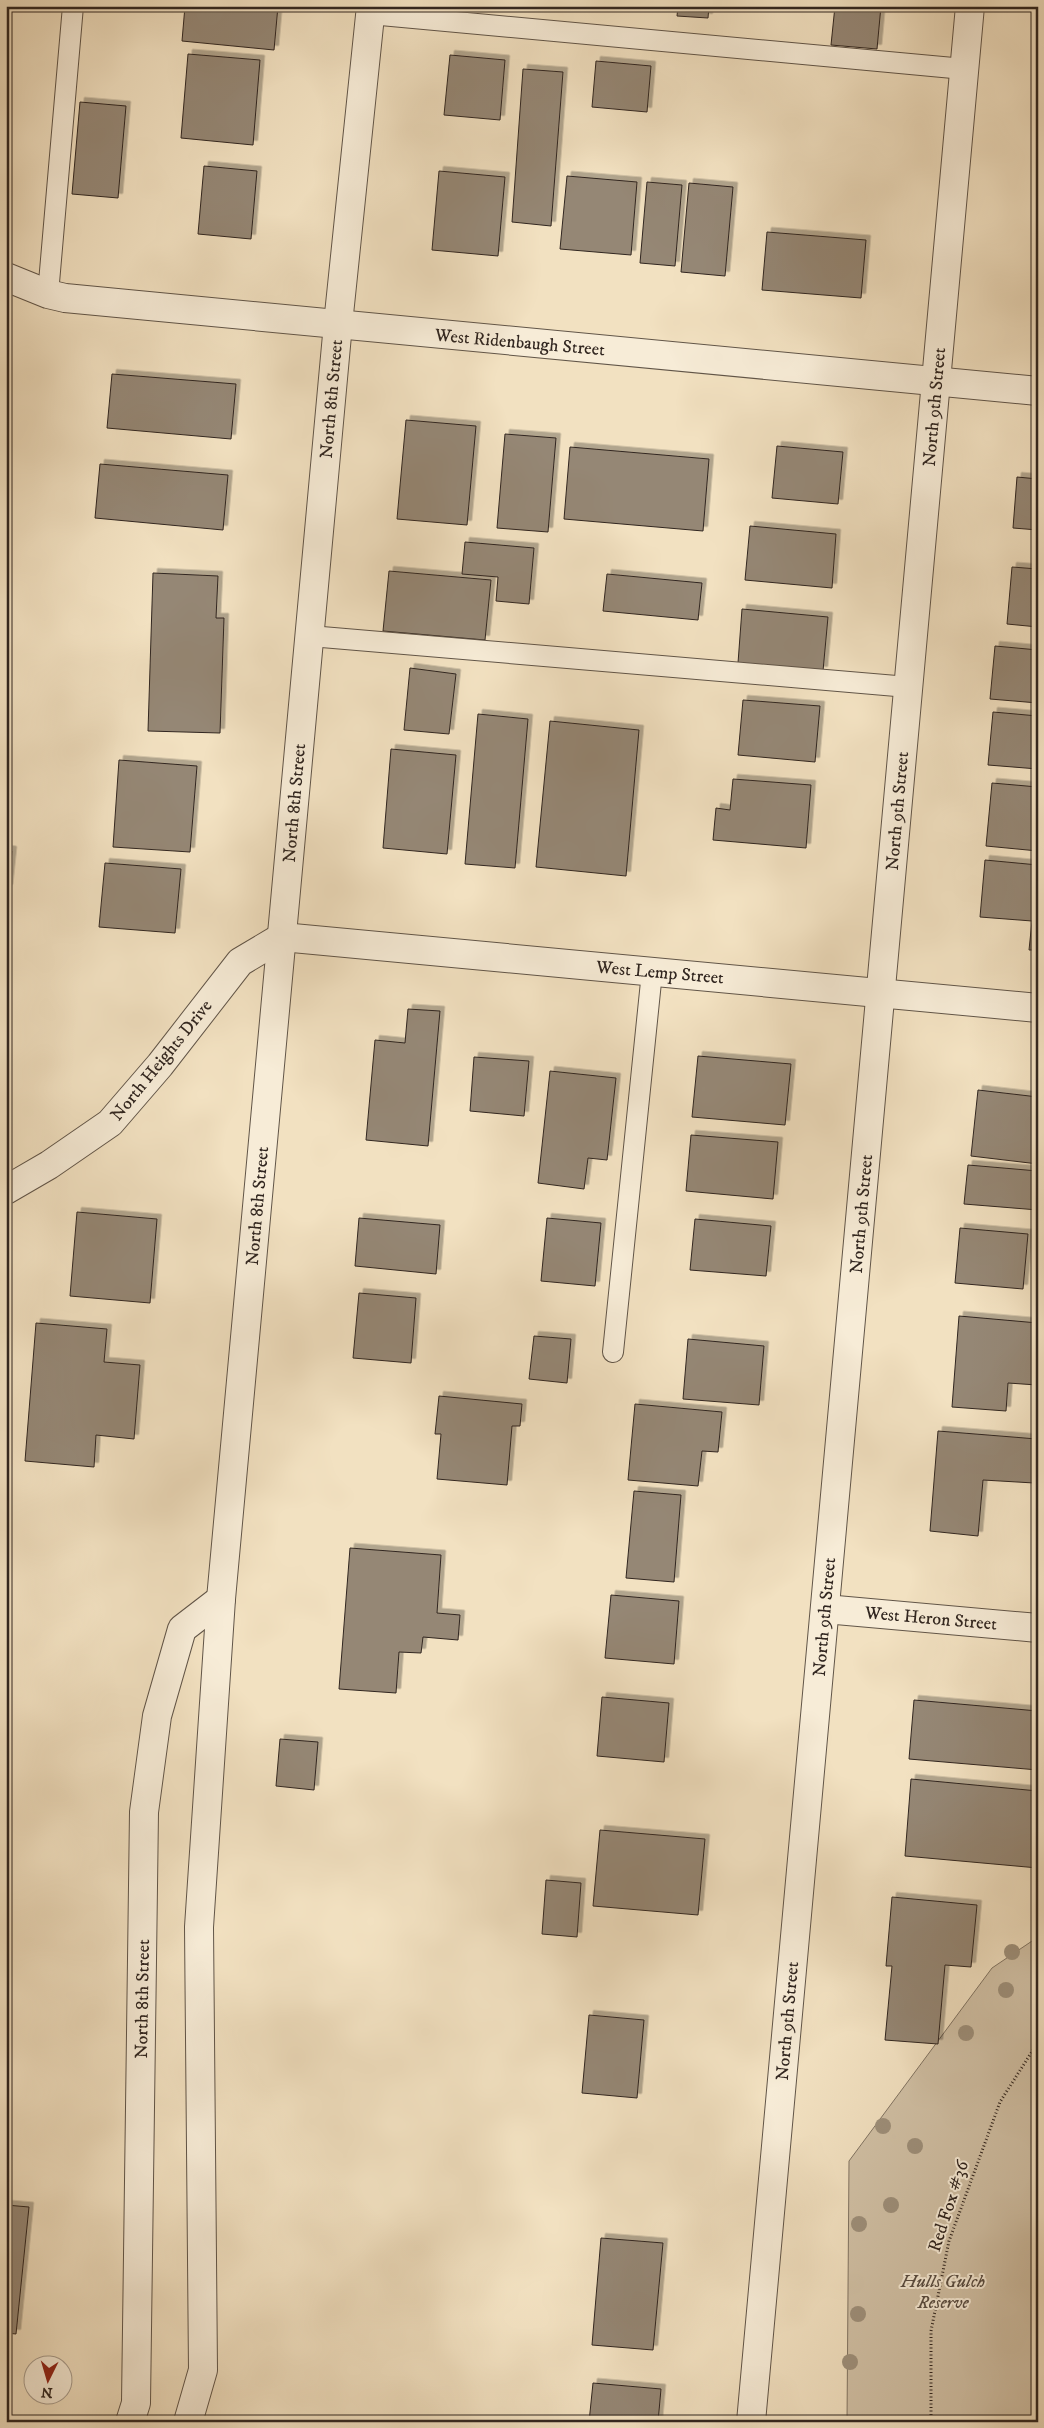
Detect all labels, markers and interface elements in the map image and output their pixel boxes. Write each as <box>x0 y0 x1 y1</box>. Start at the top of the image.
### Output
street label: West Ridenbaugh Street <box>433 325 606 361</box>
street label: North 8th Street <box>316 338 348 460</box>
street label: North 9th Street <box>919 346 951 468</box>
street label: North 8th Street <box>279 742 311 864</box>
street label: North 9th Street <box>882 750 914 872</box>
street label: West Lemp Street <box>594 956 725 990</box>
street label: North Heights Drive <box>106 996 217 1126</box>
street label: North 8th Street <box>242 1145 274 1267</box>
street label: North 9th Street <box>846 1153 878 1275</box>
street label: North 9th Street <box>809 1556 841 1678</box>
street label: West Heron Street <box>863 1602 998 1636</box>
street label: North 8th Street <box>131 1939 155 2059</box>
street label: North 9th Street <box>772 1960 804 2082</box>
street label: Red Fox #36 <box>924 2157 974 2255</box>
park label: Hulls Gulch Reserve <box>900 2271 985 2314</box>
north arrow <box>22 2356 72 2406</box>
text: N <box>40 2382 53 2401</box>

